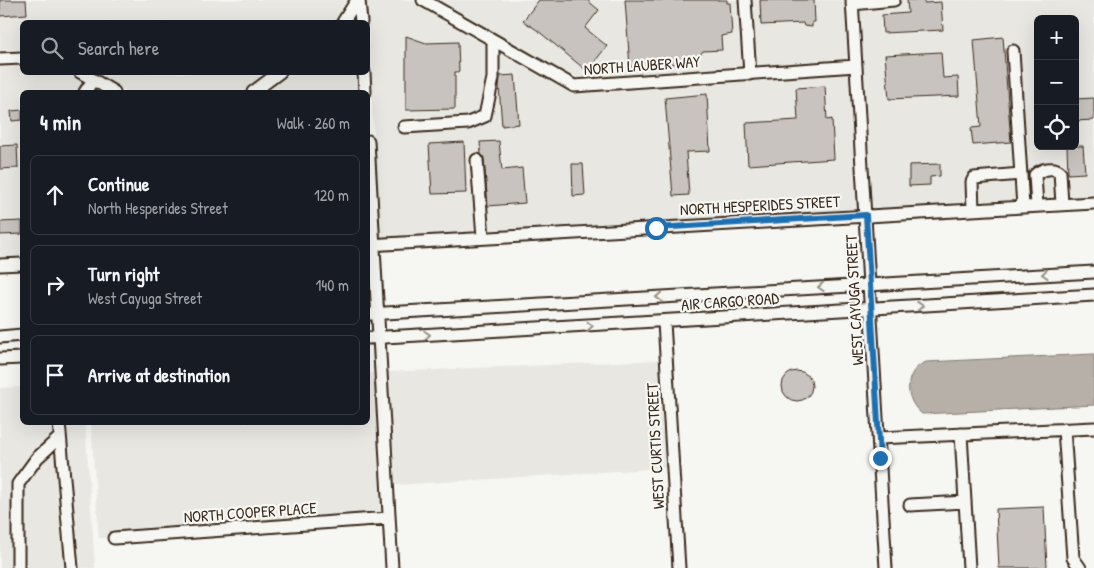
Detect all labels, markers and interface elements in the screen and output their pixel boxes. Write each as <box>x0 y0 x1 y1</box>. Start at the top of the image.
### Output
map controls <box>1034 15 1079 150</box>
button: + <box>1034 15 1079 60</box>
search box <box>20 20 370 75</box>
icon: search <box>38 34 66 62</box>
text: Search here <box>78 35 159 61</box>
street label: NORTH LAUBER WAY <box>583 50 701 80</box>
button: − <box>1034 60 1079 105</box>
button: locate <box>1034 105 1079 150</box>
text: 4 min <box>40 108 81 137</box>
text: Walk · 260 m <box>277 112 350 134</box>
text: Continue <box>88 171 149 197</box>
icon: ahead <box>41 181 69 209</box>
text: 120 m <box>314 184 349 206</box>
street label: NORTH HESPERIDES STREET <box>679 190 841 220</box>
text: North Hesperides Street <box>88 197 228 219</box>
route start <box>645 217 668 240</box>
street label: WEST CAYUGA STREET <box>840 234 868 366</box>
text: Turn right <box>88 261 159 287</box>
one-way arrow <box>1041 269 1049 280</box>
icon: right <box>41 271 69 299</box>
text: 140 m <box>315 274 349 296</box>
one-way arrow <box>817 281 825 292</box>
text: West Cayuga Street <box>88 287 202 309</box>
street label: AIR CARGO ROAD <box>680 287 780 315</box>
one-way arrow <box>655 291 663 302</box>
one-way arrow <box>916 300 924 311</box>
one-way arrow <box>586 320 594 331</box>
one-way arrow <box>424 329 432 340</box>
icon: arrive <box>41 361 69 389</box>
text: Arrive at destination <box>88 362 230 388</box>
street label: WEST CURTIS STREET <box>641 382 669 510</box>
route end <box>869 447 892 470</box>
street label: NORTH COOPER PLACE <box>183 496 317 528</box>

